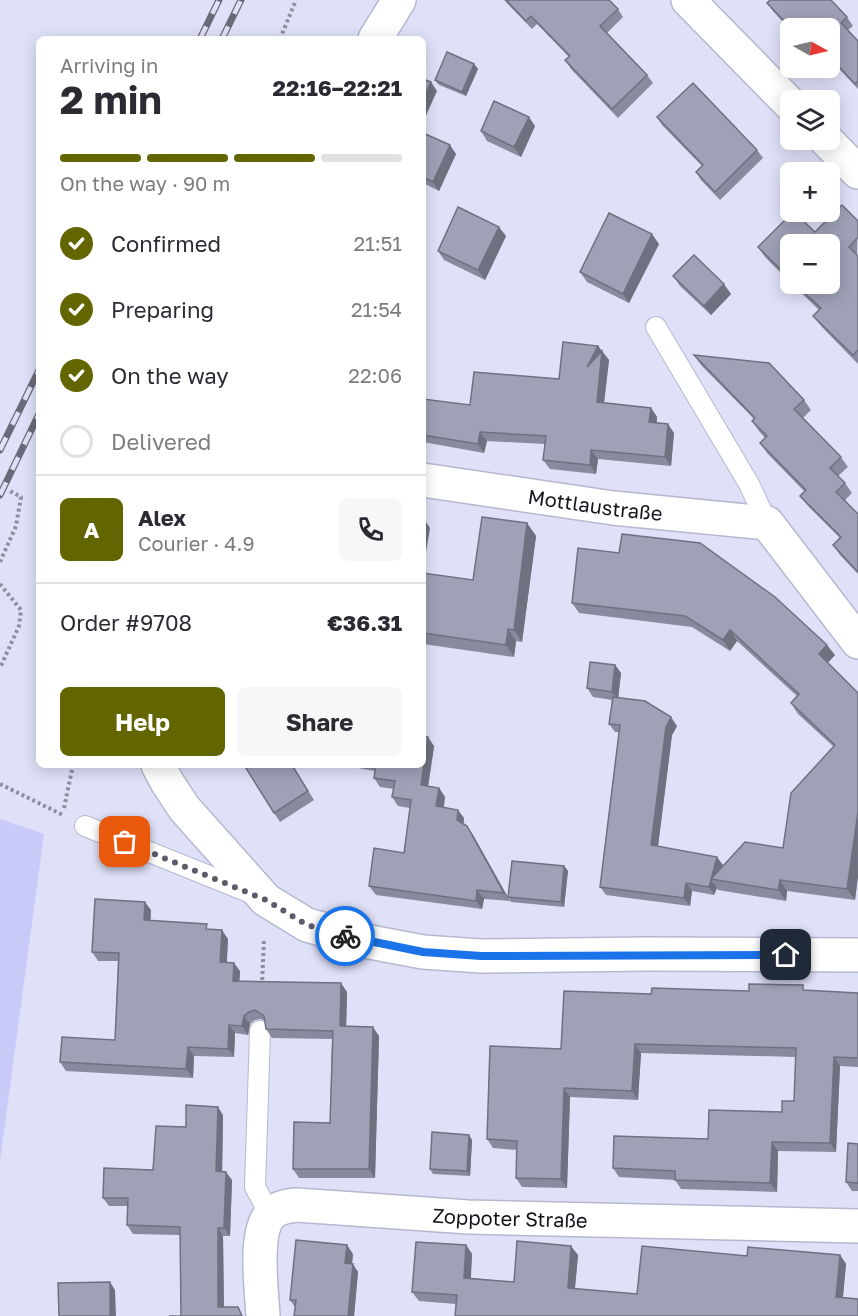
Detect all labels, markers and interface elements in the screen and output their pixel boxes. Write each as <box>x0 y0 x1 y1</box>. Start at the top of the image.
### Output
north arrow <box>780 18 840 78</box>
map controls <box>780 18 840 294</box>
text: Arriving in <box>60 53 158 77</box>
text: 22:16–22:21 <box>273 74 402 101</box>
text: 2 min <box>60 76 162 123</box>
button: layers <box>780 90 840 150</box>
button: + <box>780 162 840 222</box>
text: On the way · 90 m <box>60 171 230 195</box>
icon: check <box>60 227 93 260</box>
text: Confirmed <box>111 230 221 257</box>
text: 21:51 <box>353 231 402 255</box>
button: − <box>780 234 840 294</box>
icon: check <box>60 293 93 326</box>
text: Preparing <box>111 296 214 323</box>
text: 21:54 <box>351 297 402 321</box>
icon: check <box>60 359 93 392</box>
text: On the way <box>111 362 229 389</box>
text: 22:06 <box>348 363 402 387</box>
text: Delivered <box>111 428 211 455</box>
street label: Mottlaustraße <box>526 484 664 525</box>
button: phone <box>339 498 402 561</box>
text: Alex <box>138 504 186 531</box>
text: A <box>84 516 99 543</box>
text: Courier · 4.9 <box>138 531 255 555</box>
text: Order #9708 <box>60 609 192 636</box>
text: €36.31 <box>327 609 402 636</box>
button: Help <box>60 687 225 756</box>
button: Share <box>237 687 402 756</box>
pin <box>99 816 150 867</box>
icon: bag <box>108 825 141 858</box>
courier <box>315 906 375 966</box>
icon: bike <box>329 920 362 953</box>
pin <box>760 929 811 980</box>
icon: home <box>769 938 802 971</box>
street label: Zoppoter Straße <box>432 1203 588 1232</box>

